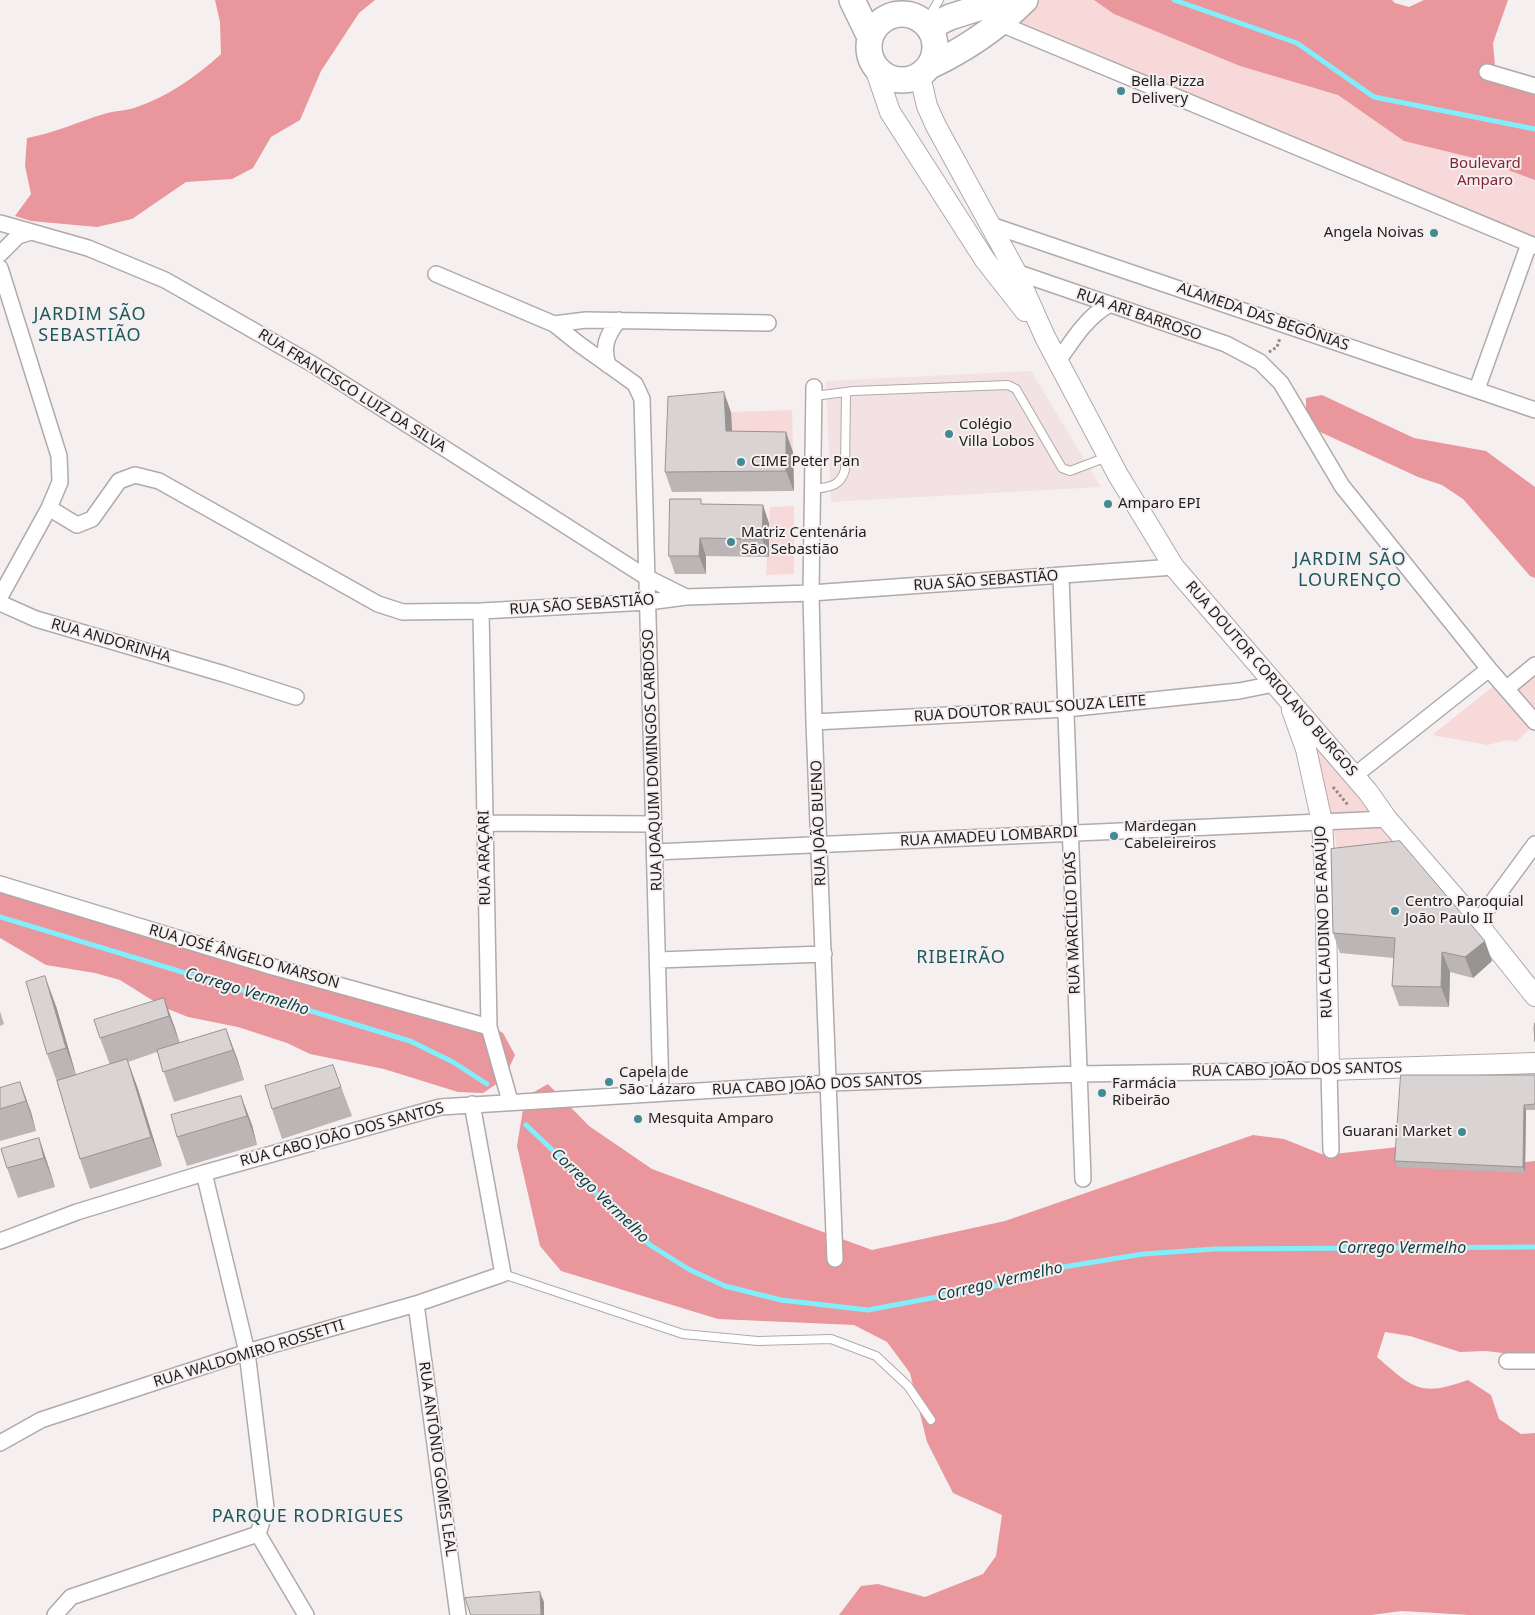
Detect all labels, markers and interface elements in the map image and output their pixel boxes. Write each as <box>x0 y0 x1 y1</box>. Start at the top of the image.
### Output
place label: Bella Pizza Delivery <box>1131 73 1205 108</box>
marker: Bella Pizza Delivery <box>1115 85 1127 97</box>
park label: Boulevard Amparo <box>1449 155 1521 190</box>
place label: Angela Noivas <box>1324 224 1424 242</box>
marker: Angela Noivas <box>1428 227 1440 239</box>
street label: ALAMEDA DAS BEGÔNIAS <box>1175 279 1351 355</box>
street label: RUA ARI BARROSO <box>1074 285 1204 345</box>
district label: JARDIM SÃO SEBASTIÃO <box>32 304 148 346</box>
street label: RUA FRANCISCO LUIZ DA SILVA <box>255 325 449 457</box>
place label: Colégio Villa Lobos <box>959 416 1034 451</box>
marker: Colégio Villa Lobos <box>943 428 955 440</box>
place label: CIME Peter Pan <box>751 453 860 471</box>
marker: CIME Peter Pan <box>735 456 747 468</box>
place label: Amparo EPI <box>1118 495 1201 513</box>
marker: Amparo EPI <box>1102 498 1114 510</box>
place label: Matriz Centenária São Sebastião <box>741 524 867 559</box>
marker: Matriz Centenária São Sebastião <box>725 536 737 548</box>
district label: JARDIM SÃO LOURENÇO <box>1292 549 1408 592</box>
street label: RUA SÃO SEBASTIÃO <box>913 567 1059 595</box>
street label: RUA DOUTOR CORIOLANO BURGOS <box>1181 578 1361 780</box>
street label: RUA SÃO SEBASTIÃO <box>509 591 655 619</box>
street label: RUA ANDORINHA <box>49 615 173 667</box>
street label: RUA JOAQUIM DOMINGOS CARDOSO <box>639 629 667 891</box>
street label: RUA DOUTOR RAUL SOUZA LEITE <box>913 692 1147 726</box>
street label: RUA JOÃO BUENO <box>808 760 830 886</box>
street label: RUA ARAÇARI <box>475 810 495 906</box>
place label: Mardegan Cabeleireiros <box>1124 818 1216 853</box>
street label: RUA AMADEU LOMBARDI <box>900 823 1078 851</box>
street label: RUA CLAUDINO DE ARAÚJO <box>1312 825 1336 1019</box>
marker: Mardegan Cabeleireiros <box>1108 830 1120 842</box>
street label: RUA MARCÍLIO DIAS <box>1062 851 1084 995</box>
place label: Centro Paroquial João Paulo II <box>1405 893 1524 928</box>
marker: Centro Paroquial João Paulo II <box>1389 905 1401 917</box>
street label: RUA JOSÉ ÂNGELO MARSON <box>147 921 341 993</box>
district label: RIBEIRÃO <box>915 947 1007 969</box>
water label: Corrego Vermelho <box>183 964 311 1020</box>
street label: RUA CABO JOÃO DOS SANTOS <box>1192 1059 1402 1081</box>
place label: Capela de São Lázaro <box>619 1064 695 1099</box>
street label: RUA CABO JOÃO DOS SANTOS <box>711 1071 923 1099</box>
place label: Farmácia Ribeirão <box>1112 1075 1176 1110</box>
marker: Capela de São Lázaro <box>603 1076 615 1088</box>
marker: Farmácia Ribeirão <box>1096 1087 1108 1099</box>
street label: RUA CABO JOÃO DOS SANTOS <box>238 1099 446 1171</box>
place label: Mesquita Amparo <box>648 1110 774 1128</box>
marker: Mesquita Amparo <box>632 1113 644 1125</box>
place label: Guarani Market <box>1342 1123 1452 1141</box>
marker: Guarani Market <box>1456 1126 1468 1138</box>
water label: Corrego Vermelho <box>547 1144 653 1248</box>
water label: Corrego Vermelho <box>1338 1238 1466 1258</box>
water label: Corrego Vermelho <box>935 1258 1065 1306</box>
street label: RUA WALDOMIRO ROSSETTI <box>151 1316 347 1392</box>
street label: RUA ANTÔNIO GOMES LEAL <box>414 1360 460 1558</box>
district label: PARQUE RODRIGUES <box>210 1506 406 1528</box>

